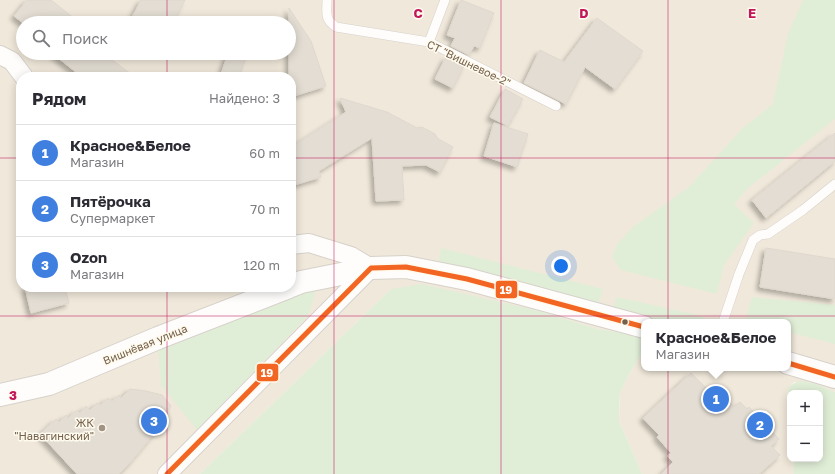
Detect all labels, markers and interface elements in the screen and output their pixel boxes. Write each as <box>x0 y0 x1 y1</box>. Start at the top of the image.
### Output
text: C <box>413 5 423 21</box>
text: D <box>579 5 589 21</box>
text: E <box>748 5 756 21</box>
search box <box>16 16 296 60</box>
icon: search <box>30 27 52 49</box>
text: Поиск <box>62 29 108 47</box>
street label: СТ "Вишневое-2" <box>425 37 513 89</box>
text: Рядом <box>32 88 86 109</box>
text: Найдено: 3 <box>209 90 280 106</box>
text: Красное&Белое <box>70 136 191 154</box>
text: 1 <box>42 145 48 161</box>
text: 60 m <box>249 145 280 161</box>
text: Магазин <box>70 154 124 170</box>
text: Пятёрочка <box>70 192 151 210</box>
text: 2 <box>41 201 49 217</box>
text: 70 m <box>250 201 280 217</box>
text: Супермаркет <box>70 210 155 226</box>
text: Ozon <box>70 248 107 266</box>
your location <box>551 256 571 276</box>
text: 3 <box>41 257 49 273</box>
text: 120 m <box>243 257 280 273</box>
text: Магазин <box>70 266 124 282</box>
line badge: 19 <box>495 280 518 299</box>
text: 19 <box>500 283 512 296</box>
unlabelled marker <box>620 317 630 327</box>
popup <box>641 319 791 371</box>
street label: Вишнёвая улица <box>101 321 189 367</box>
text: Красное&Белое <box>656 328 776 346</box>
text: Магазин <box>656 346 710 362</box>
line badge: 19 <box>256 363 279 382</box>
text: 19 <box>261 366 273 379</box>
pin: 1 <box>703 384 729 414</box>
text: 3 <box>9 387 17 403</box>
map controls <box>787 390 823 462</box>
button: + <box>787 390 823 426</box>
pin: 3 <box>141 406 167 436</box>
pin: 2 <box>747 410 773 440</box>
place label: ЖК "Навагинский" <box>14 416 94 442</box>
marker: ЖК "Навагинский" <box>97 423 107 433</box>
button: − <box>787 426 823 462</box>

